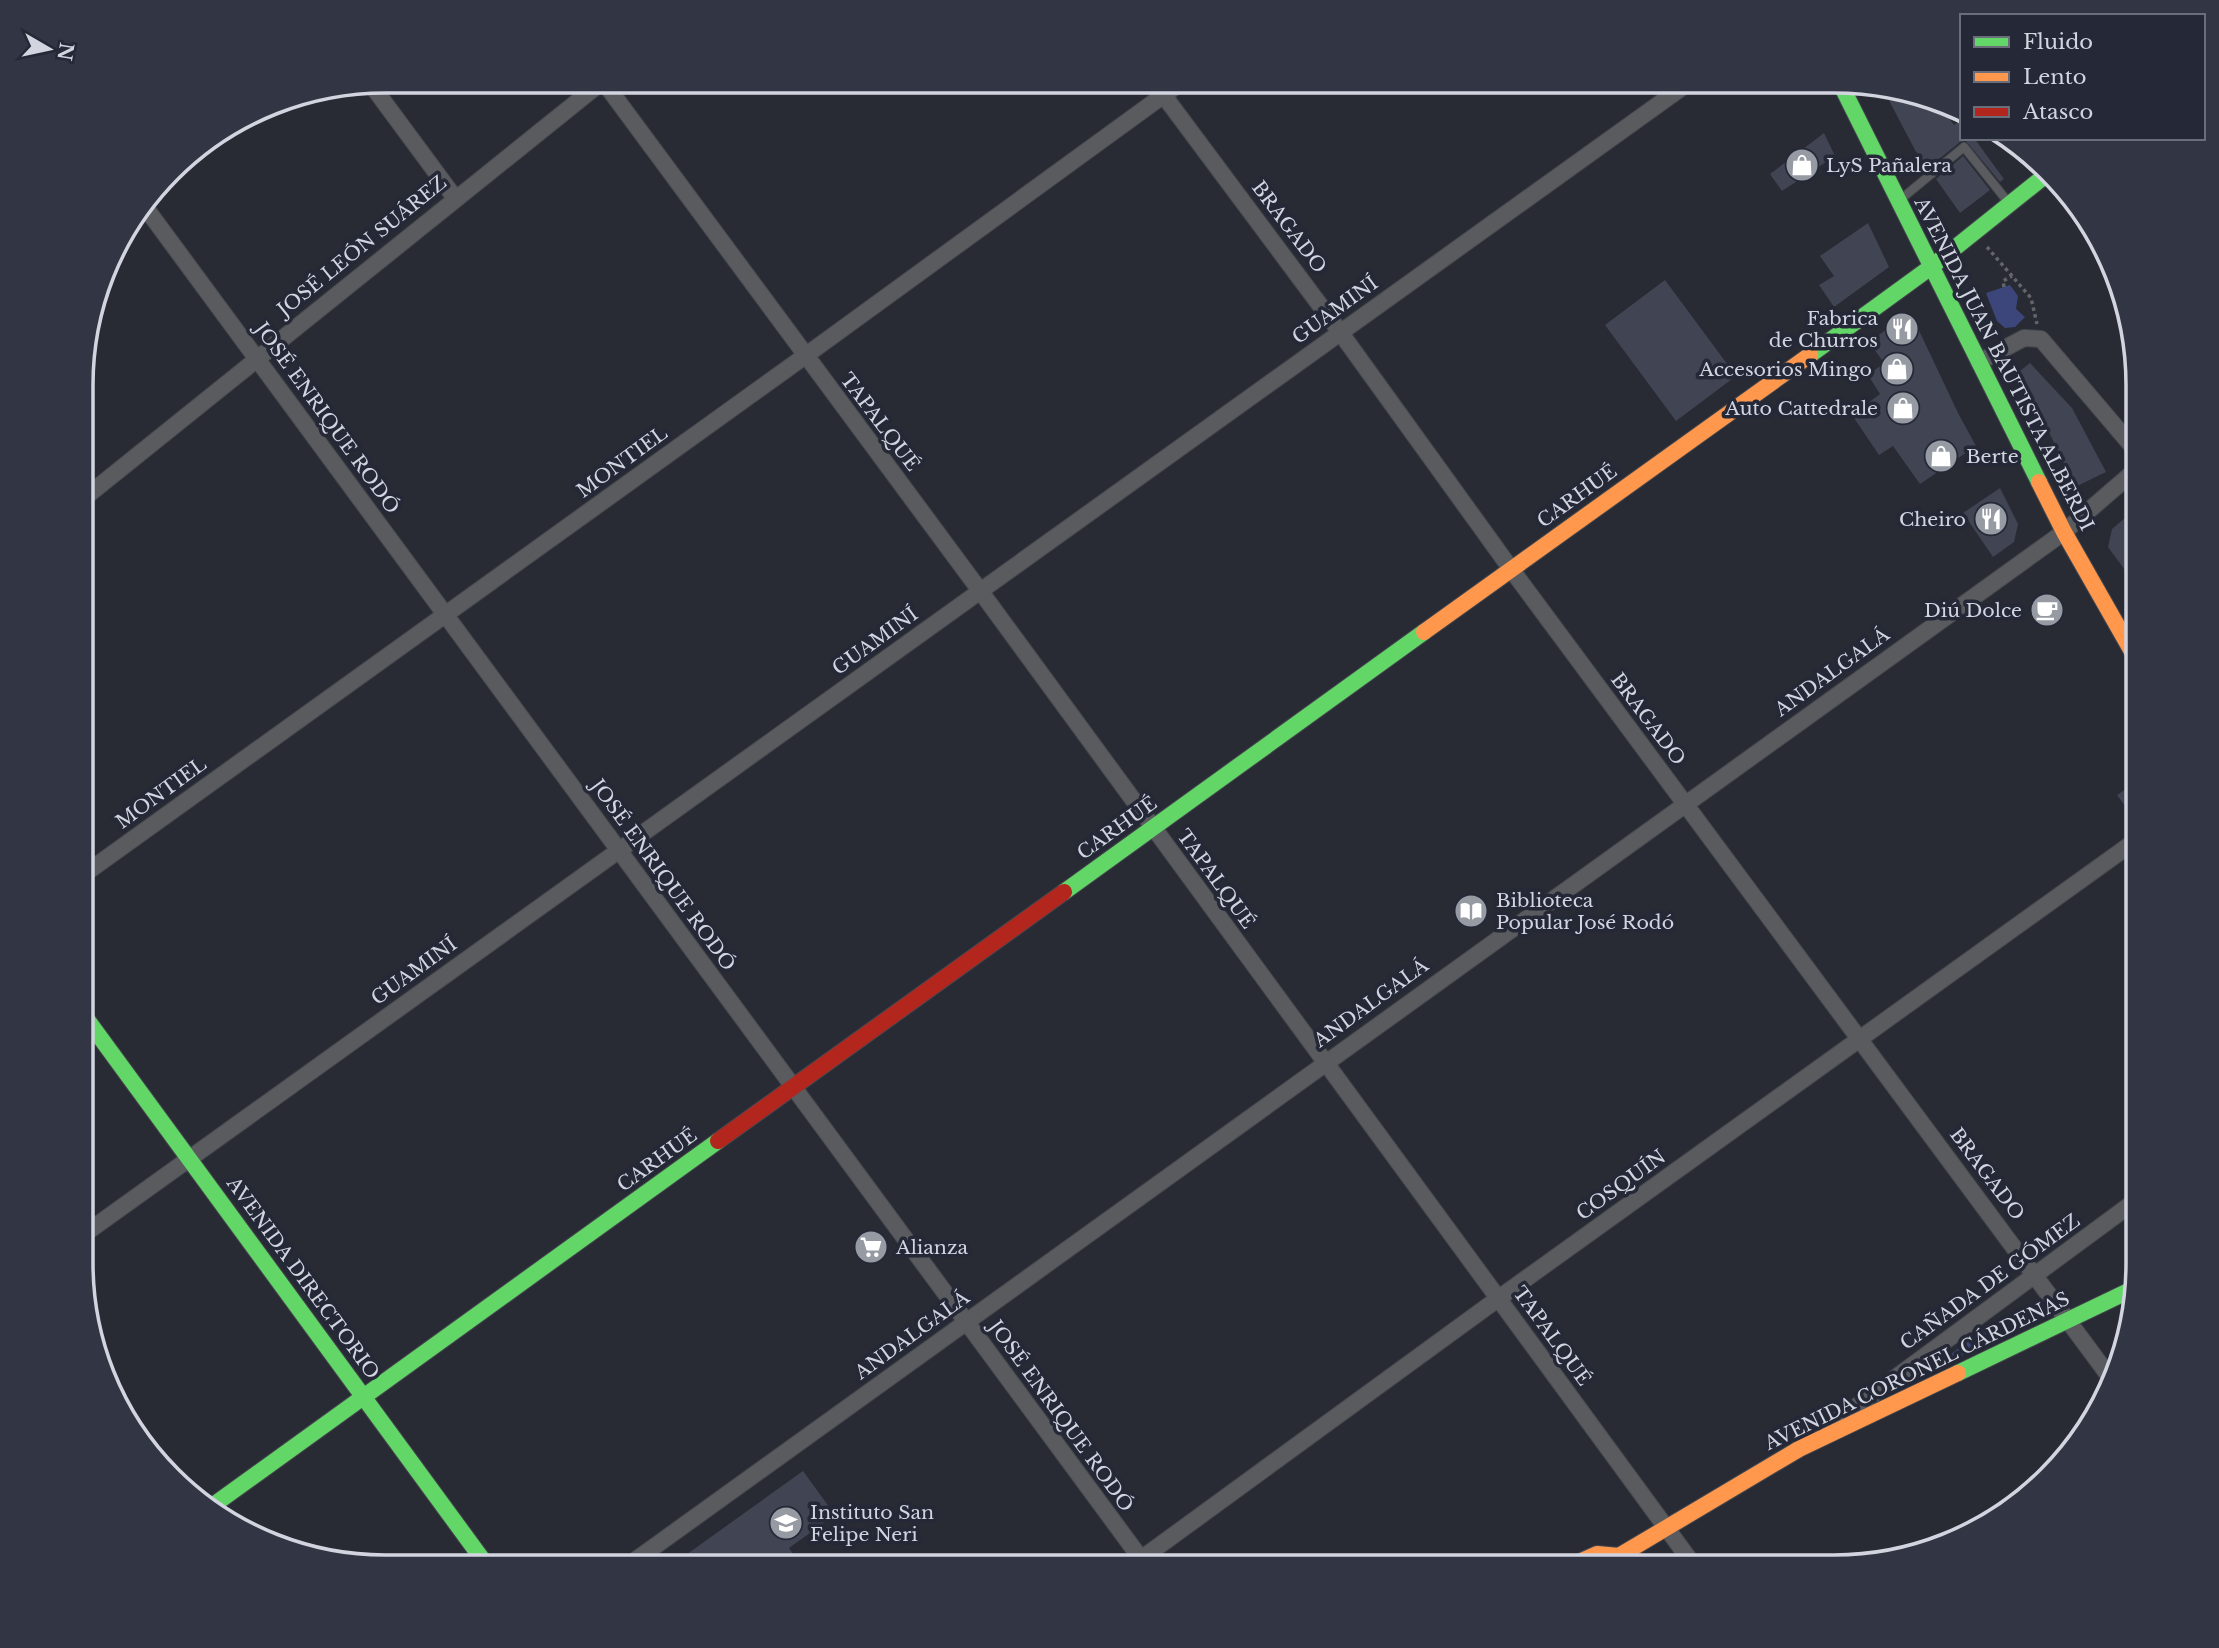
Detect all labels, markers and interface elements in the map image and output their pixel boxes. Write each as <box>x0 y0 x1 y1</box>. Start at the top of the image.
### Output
north arrow <box>14 14 84 84</box>
legend <box>1960 14 2205 140</box>
text: Fluido <box>2023 29 2093 55</box>
text: N <box>53 41 78 62</box>
text: Lento <box>2023 64 2086 90</box>
text: Atasco <box>2022 99 2093 125</box>
shop icon: LyS Pañalera <box>1783 146 1821 184</box>
place label: LyS Pañalera <box>1826 154 1952 177</box>
street label: JOSÉ LEÓN SUÁREZ <box>271 171 451 323</box>
street label: BRAGADO <box>1247 176 1331 278</box>
street label: AVENIDA JUAN BAUTISTA ALBERDI <box>1909 192 2099 535</box>
street label: GUAMINÍ <box>1288 271 1382 349</box>
place label: Fabrica de Churros <box>1769 307 1878 352</box>
restaurant icon: Fabrica de Churros <box>1883 310 1921 348</box>
street label: JOSÉ ENRIQUE RODÓ <box>248 315 404 518</box>
shop icon: Accesorios Mingo <box>1878 350 1916 388</box>
place label: Accesorios Mingo <box>1698 358 1872 381</box>
street label: TAPALQUÉ <box>836 368 924 476</box>
shop icon: Auto Cattedrale <box>1884 389 1922 427</box>
place label: Auto Cattedrale <box>1724 397 1878 420</box>
street label: MONTIEL <box>572 421 672 502</box>
shop icon: Berte <box>1922 437 1960 475</box>
place label: Berte <box>1966 445 2019 468</box>
street label: CARHUÉ <box>1533 459 1621 533</box>
restaurant icon: Cheiro <box>1972 500 2010 538</box>
place label: Cheiro <box>1899 508 1966 531</box>
cafe icon: Diú Dolce <box>2028 591 2066 629</box>
place label: Diú Dolce <box>1924 599 2022 622</box>
street label: GUAMINÍ <box>828 602 922 680</box>
street label: ANDALGALÁ <box>1769 623 1894 722</box>
street label: BRAGADO <box>1606 668 1690 770</box>
street label: MONTIEL <box>111 752 211 833</box>
street label: JOSÉ ENRIQUE RODÓ <box>584 772 740 975</box>
street label: CARHUÉ <box>1073 791 1161 865</box>
street label: TAPALQUÉ <box>1172 825 1260 933</box>
place label: Biblioteca Popular José Rodó <box>1496 889 1674 934</box>
library icon: Biblioteca Popular José Rodó <box>1452 892 1490 930</box>
street label: GUAMINÍ <box>367 932 461 1010</box>
street label: ANDALGALÁ <box>1308 954 1433 1053</box>
street label: CARHUÉ <box>613 1123 701 1197</box>
street label: BRAGADO <box>1945 1123 2029 1225</box>
street label: COSQUÍN <box>1572 1145 1670 1225</box>
street label: AVENIDA DIRECTORIO <box>221 1172 384 1384</box>
street label: CAÑADA DE GÓMEZ <box>1895 1208 2084 1355</box>
supermarket icon: Alianza <box>852 1228 890 1266</box>
place label: Alianza <box>895 1236 969 1259</box>
street label: TAPALQUÉ <box>1508 1282 1596 1390</box>
street label: ANDALGALÁ <box>849 1286 974 1385</box>
street label: AVENIDA CORONEL CÁRDENAS <box>1760 1287 2073 1456</box>
street label: JOSÉ ENRIQUE RODÓ <box>982 1313 1138 1516</box>
place label: Instituto San Felipe Neri <box>810 1501 934 1546</box>
school or university icon: Instituto San Felipe Neri <box>767 1504 805 1542</box>

